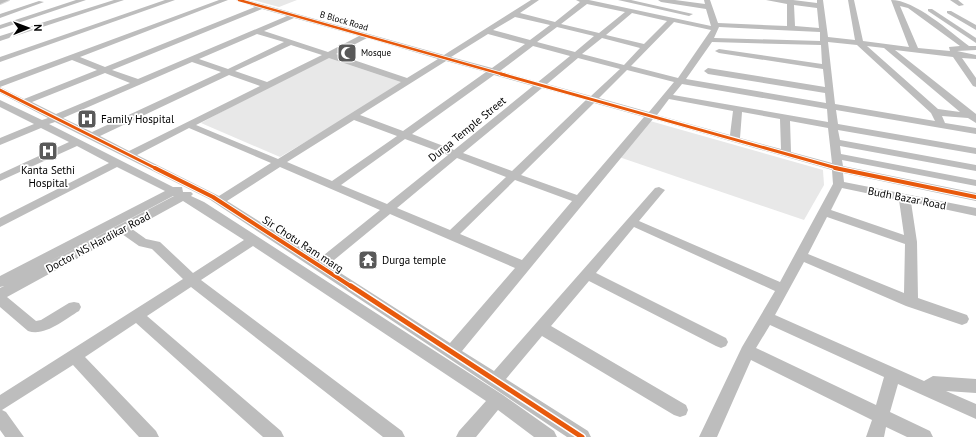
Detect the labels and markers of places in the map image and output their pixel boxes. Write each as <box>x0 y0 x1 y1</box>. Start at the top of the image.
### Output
mosque icon: Mosque <box>336 42 358 64</box>
place label: Mosque <box>361 47 391 58</box>
hospital icon: Family Hospital <box>76 108 98 130</box>
place label: Family Hospital <box>101 112 175 126</box>
hospital icon: Kanta Sethi Hospital <box>37 140 59 162</box>
place label: Kanta Sethi Hospital <box>21 163 75 190</box>
temple icon: Durga temple <box>357 249 379 271</box>
place label: Durga temple <box>382 253 446 267</box>

